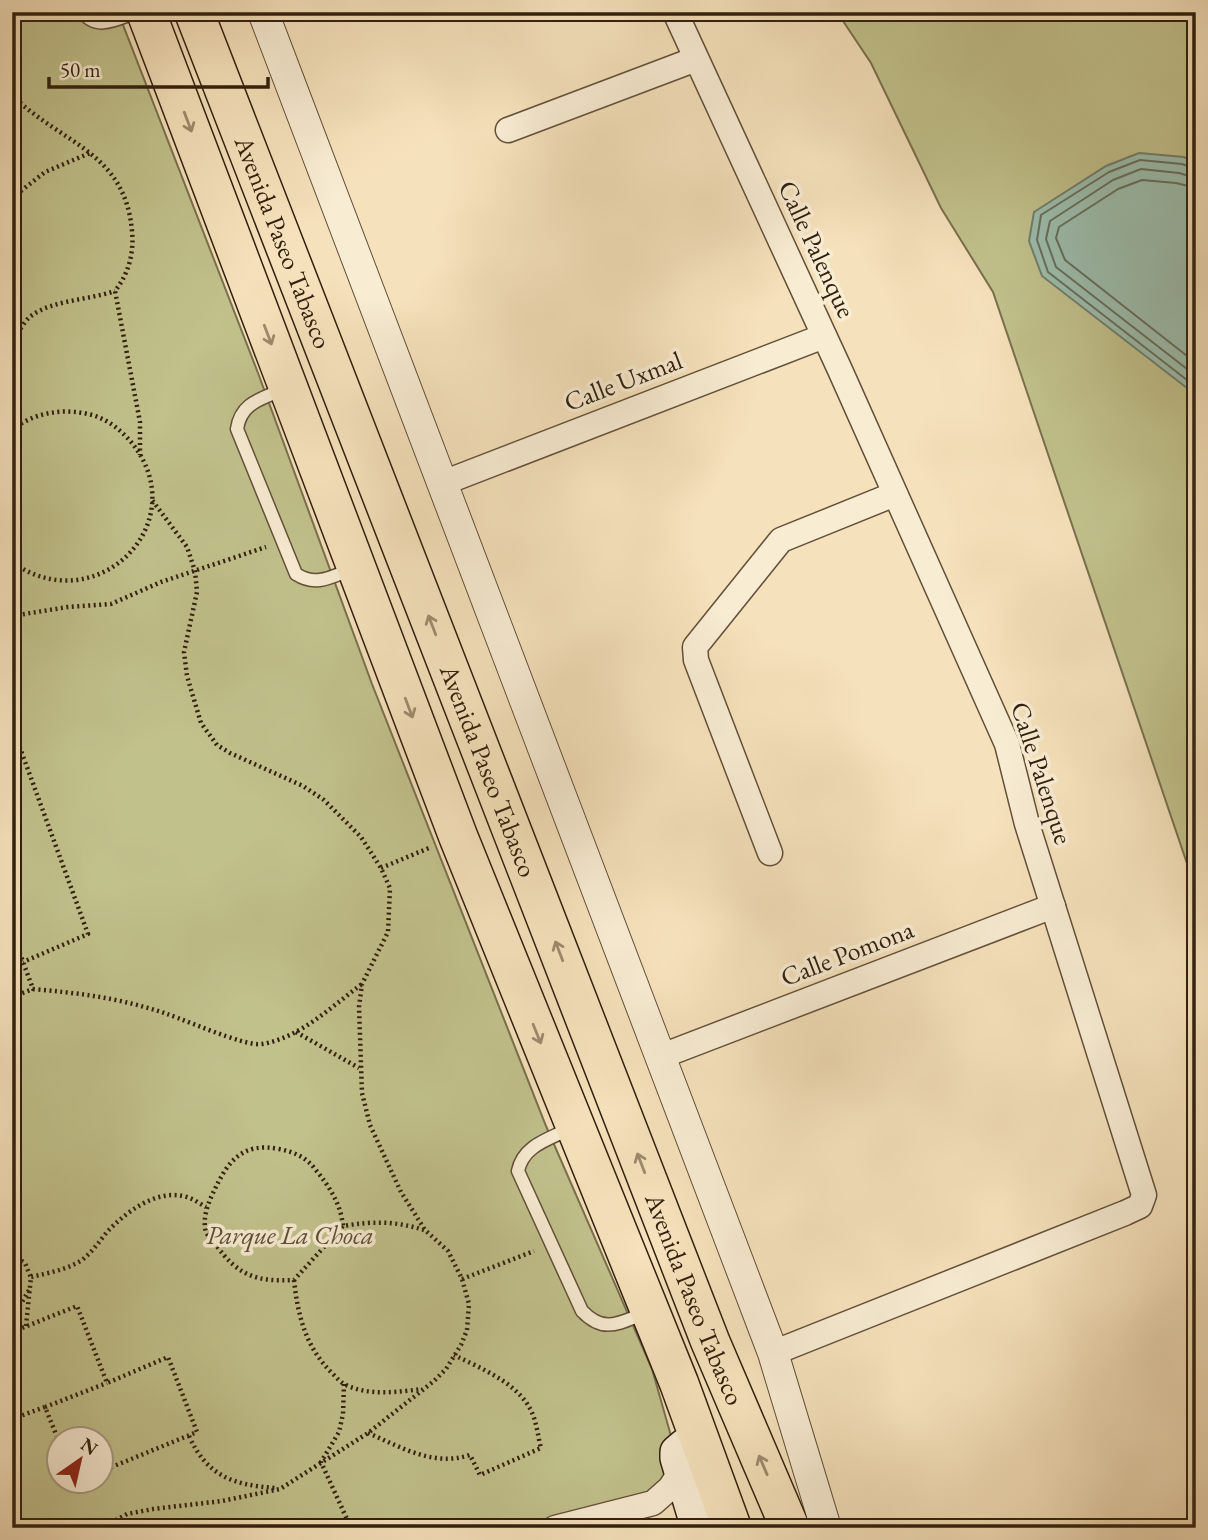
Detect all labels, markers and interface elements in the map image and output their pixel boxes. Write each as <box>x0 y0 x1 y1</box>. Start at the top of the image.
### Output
scale bar <box>49 46 268 90</box>
text: 50 m <box>60 56 101 83</box>
one-way arrow <box>183 111 195 132</box>
street label: Avenida Paseo Tabasco <box>226 130 340 353</box>
street label: Calle Palenque <box>770 175 864 323</box>
one-way arrow <box>263 323 275 345</box>
street label: Calle Uxmal <box>559 343 687 419</box>
one-way arrow <box>425 615 438 636</box>
street label: Avenida Paseo Tabasco <box>432 659 545 882</box>
one-way arrow <box>404 697 417 719</box>
street label: Calle Palenque <box>1003 698 1081 848</box>
street label: Calle Pomona <box>776 912 919 994</box>
one-way arrow <box>551 941 564 963</box>
one-way arrow <box>532 1022 545 1044</box>
one-way arrow <box>634 1153 647 1175</box>
street label: Avenida Paseo Tabasco <box>637 1187 752 1410</box>
park label: Parque La Choca <box>206 1218 374 1253</box>
north arrow <box>46 1424 116 1494</box>
text: N <box>76 1432 103 1461</box>
one-way arrow <box>756 1455 769 1476</box>

